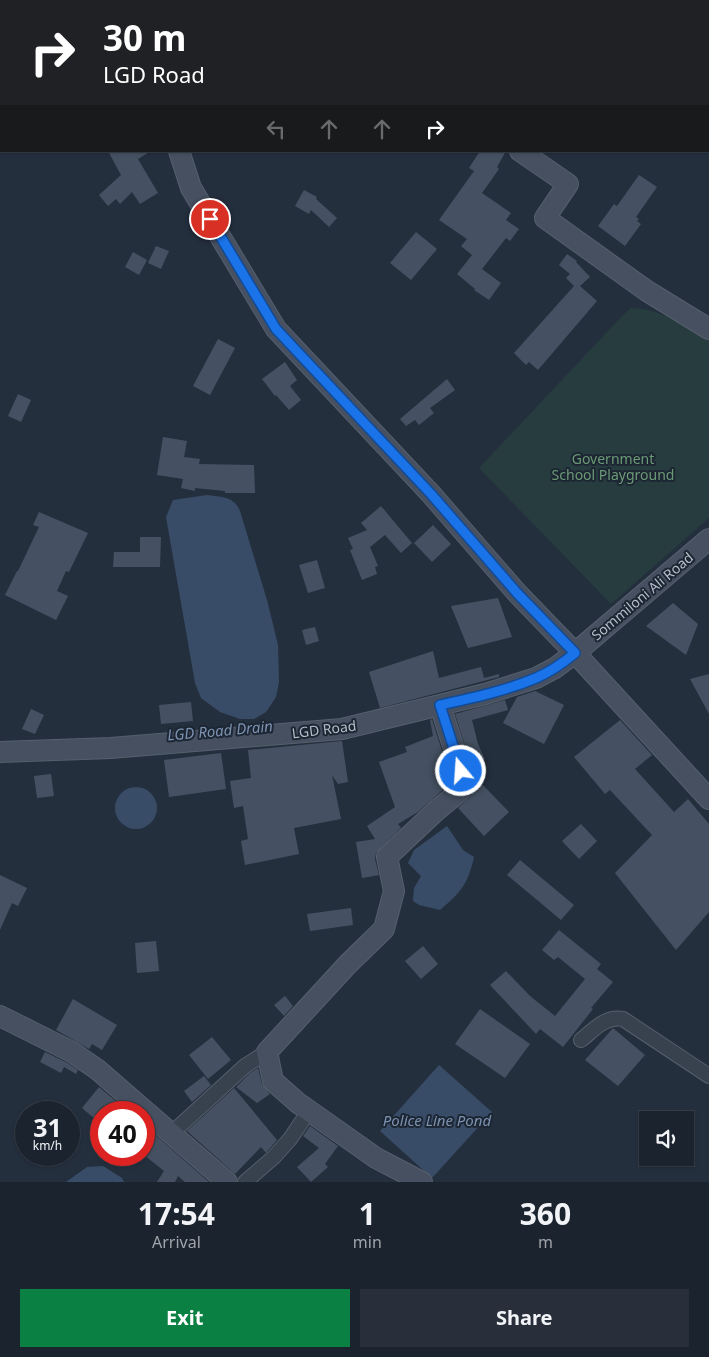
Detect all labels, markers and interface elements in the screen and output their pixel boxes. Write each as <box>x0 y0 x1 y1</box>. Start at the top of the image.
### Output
text: 30 m <box>103 14 186 61</box>
icon: right <box>20 20 85 85</box>
text: LGD Road <box>103 59 205 89</box>
icon: left <box>262 115 290 143</box>
icon: ahead <box>315 115 343 143</box>
icon: ahead <box>368 115 396 143</box>
icon: right <box>421 115 449 143</box>
pin <box>189 198 231 240</box>
icon: arrive <box>196 205 224 233</box>
park label: Government School Playground <box>552 449 674 484</box>
street label: Sommiloni Ali Road <box>587 548 697 644</box>
water label: LGD Road Drain <box>166 715 274 745</box>
street label: LGD Road <box>291 716 357 742</box>
position arrow <box>434 744 486 796</box>
speed limit sign: 40 <box>90 1101 155 1166</box>
text: 31 <box>33 1110 62 1144</box>
water label: Police Line Pond <box>383 1110 491 1130</box>
map controls <box>639 1111 694 1166</box>
button: sound <box>639 1111 694 1166</box>
text: km/h <box>33 1137 62 1154</box>
text: 17:54 <box>138 1193 215 1234</box>
text: 1 <box>359 1193 376 1234</box>
text: 360 <box>520 1193 571 1234</box>
text: Arrival <box>152 1231 201 1253</box>
text: min <box>353 1231 382 1253</box>
text: m <box>538 1231 553 1253</box>
button: Exit <box>20 1289 350 1347</box>
button: Share <box>360 1289 689 1347</box>

